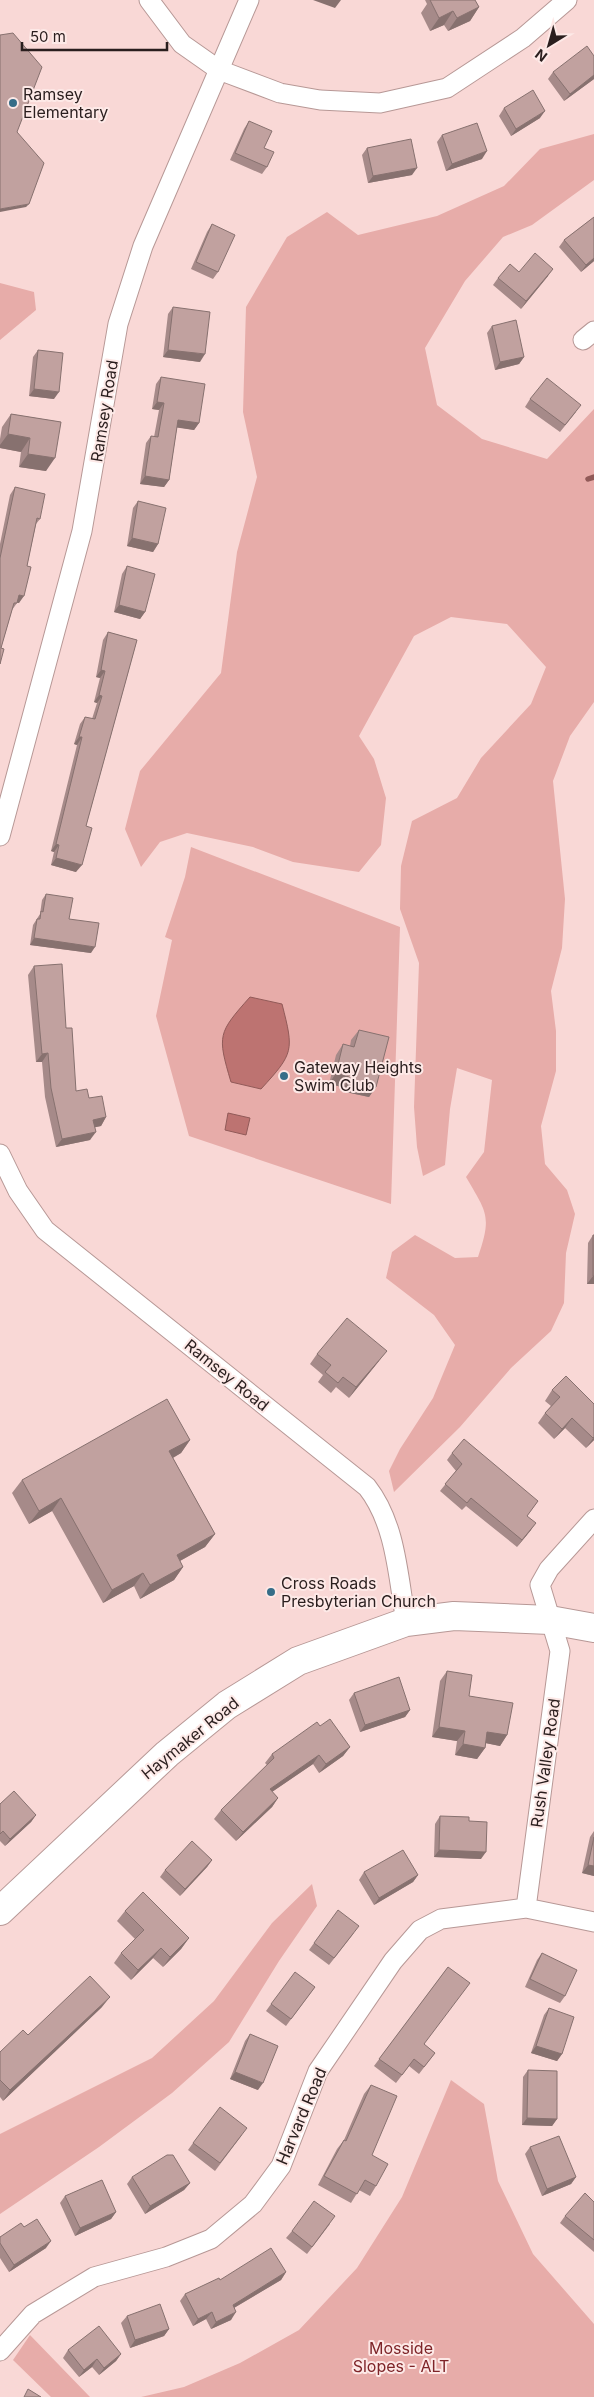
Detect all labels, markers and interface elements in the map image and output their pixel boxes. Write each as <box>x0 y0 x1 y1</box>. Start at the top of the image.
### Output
scale bar <box>22 20 168 52</box>
north arrow <box>524 20 574 70</box>
text: 50 m <box>30 27 66 46</box>
text: N <box>531 46 550 66</box>
place label: Ramsey Elementary <box>23 84 108 122</box>
marker: Ramsey Elementary <box>7 97 19 109</box>
street label: Ramsey Road <box>86 359 122 463</box>
place label: Gateway Heights Swim Club <box>294 1057 422 1095</box>
marker: Gateway Heights Swim Club <box>278 1070 290 1082</box>
street label: Ramsey Road <box>181 1335 273 1415</box>
place label: Cross Roads Presbyterian Church <box>281 1573 436 1611</box>
marker: Cross Roads Presbyterian Church <box>265 1586 277 1598</box>
street label: Haymaker Road <box>137 1693 243 1783</box>
street label: Rush Valley Road <box>526 1697 564 1829</box>
street label: Harvard Road <box>272 2064 330 2168</box>
park label: Mosside Slopes - ALT <box>353 2338 449 2376</box>

